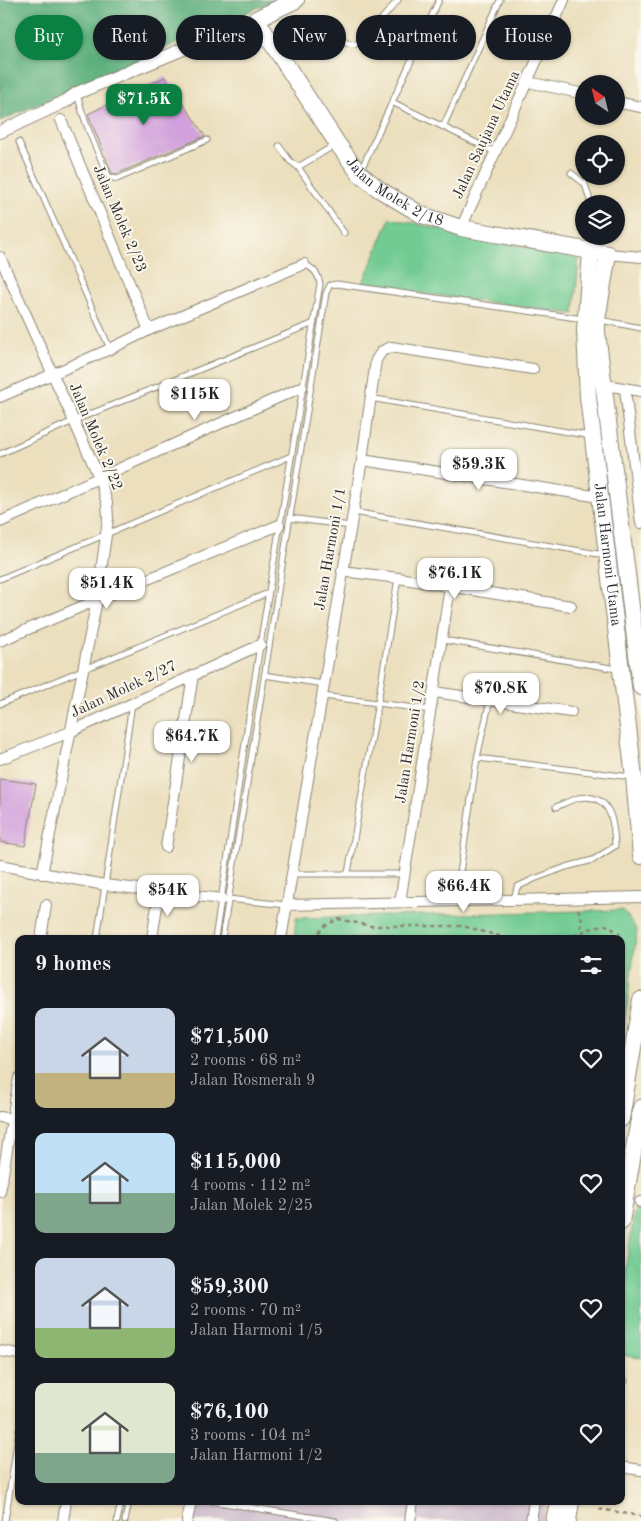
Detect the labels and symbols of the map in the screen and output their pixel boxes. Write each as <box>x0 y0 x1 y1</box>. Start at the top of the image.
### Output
street label: Jalan Saujana Utama <box>451 68 524 201</box>
north arrow <box>575 75 625 125</box>
pin: $71.5K <box>103 84 185 126</box>
street label: Jalan Molek 2/18 <box>343 155 445 229</box>
street label: Jalan Molek 2/23 <box>90 163 148 275</box>
pin: $115K <box>160 378 230 421</box>
street label: Jalan Molek 2/22 <box>66 381 124 493</box>
pin: $59.3K <box>438 448 520 491</box>
street label: Jalan Harmoni Utama <box>591 482 623 628</box>
street label: Jalan Harmoni 1/1 <box>313 486 349 612</box>
pin: $76.1K <box>414 558 496 600</box>
pin: $51.4K <box>66 568 148 610</box>
street label: Jalan Molek 2/27 <box>69 659 179 721</box>
pin: $70.8K <box>460 672 542 715</box>
street label: Jalan Harmoni 1/2 <box>394 679 428 805</box>
pin: $64.7K <box>151 720 233 763</box>
pin: $66.4K <box>423 870 505 913</box>
pin: $54K <box>138 874 198 917</box>

